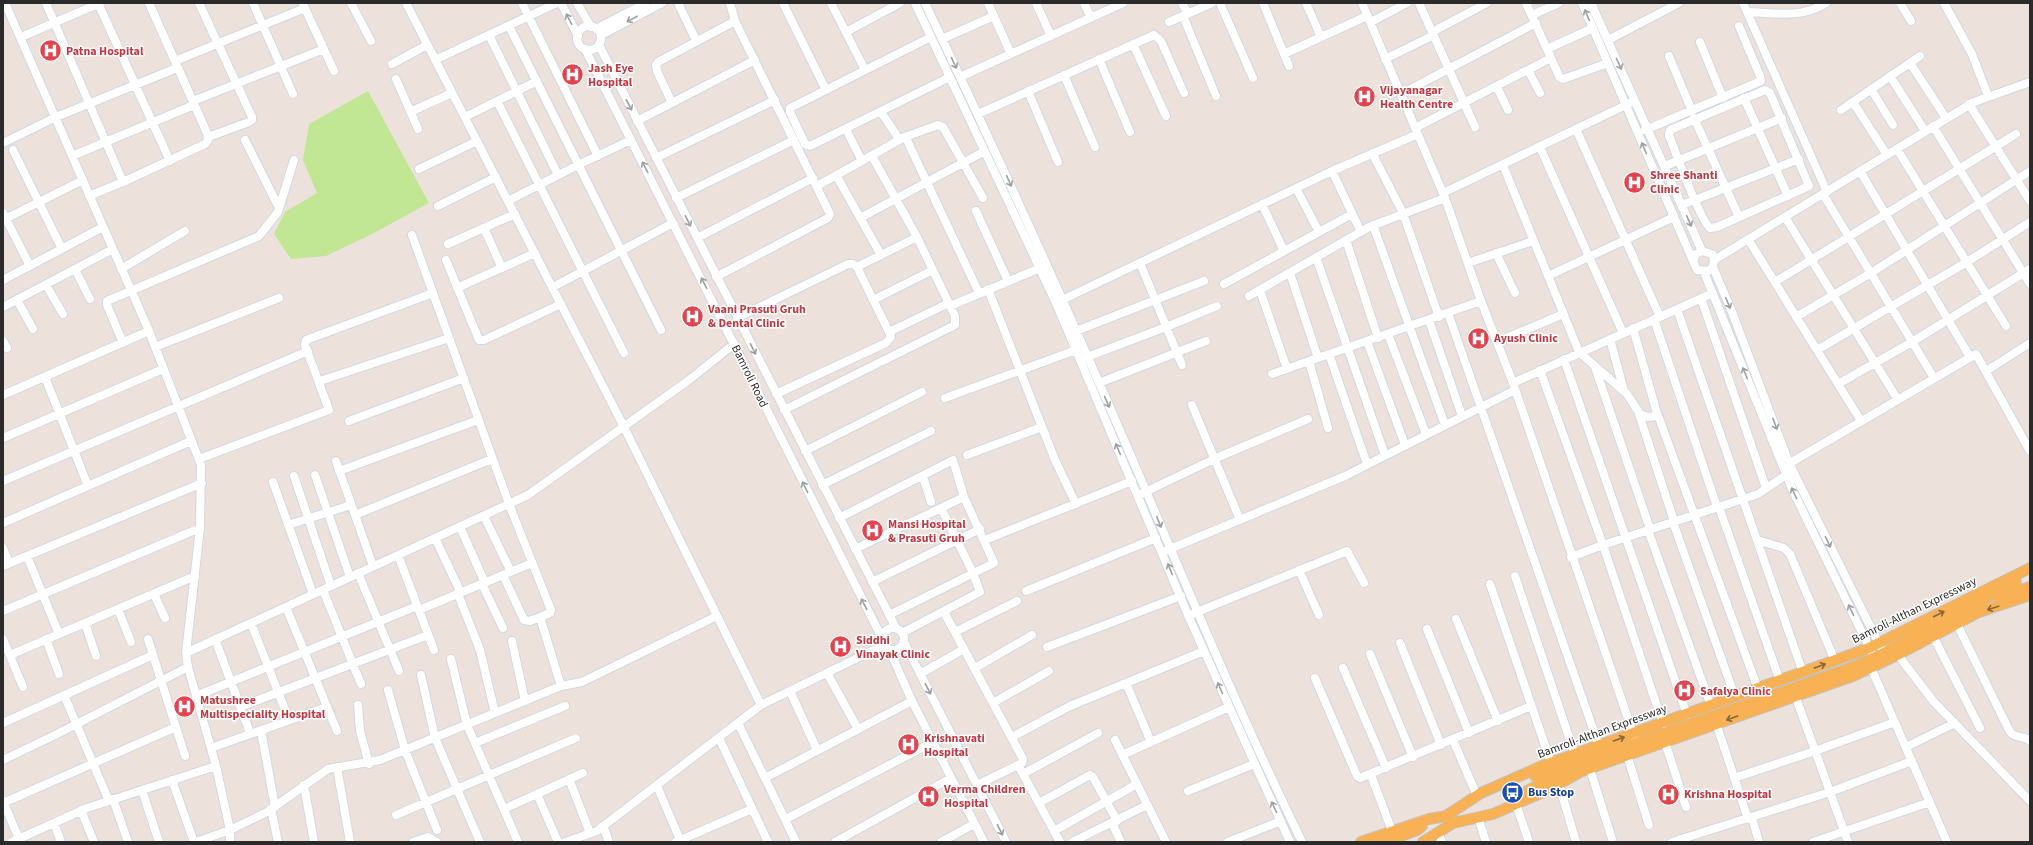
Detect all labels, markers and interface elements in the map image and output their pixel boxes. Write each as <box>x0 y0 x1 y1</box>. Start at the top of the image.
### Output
one-way arrow <box>1583 10 1590 22</box>
one-way arrow <box>565 14 573 26</box>
one-way arrow <box>626 16 638 23</box>
hospital icon: Patna Hospital <box>38 38 64 64</box>
place label: Patna Hospital <box>66 43 144 60</box>
one-way arrow <box>951 57 958 69</box>
one-way arrow <box>1616 58 1623 70</box>
place label: Jash Eye Hospital <box>588 60 634 91</box>
hospital icon: Jash Eye Hospital <box>559 62 585 88</box>
place label: Vijayanagar Health Centre <box>1379 82 1453 113</box>
hospital icon: Vijayanagar Health Centre <box>1352 84 1378 110</box>
one-way arrow <box>626 98 633 110</box>
one-way arrow <box>1640 142 1647 154</box>
one-way arrow <box>641 162 648 174</box>
place label: Shree Shanti Clinic <box>1650 167 1718 198</box>
hospital icon: Shree Shanti Clinic <box>1622 169 1648 195</box>
one-way arrow <box>1006 175 1013 187</box>
one-way arrow <box>685 214 692 226</box>
one-way arrow <box>1686 215 1693 227</box>
one-way arrow <box>700 278 707 290</box>
one-way arrow <box>1725 296 1733 308</box>
place label: Vaani Prasuti Gruh & Dental Clinic <box>707 301 806 332</box>
hospital icon: Vaani Prasuti Gruh & Dental Clinic <box>680 303 706 329</box>
hospital icon: Ayush Clinic <box>1465 325 1491 351</box>
place label: Ayush Clinic <box>1493 330 1558 347</box>
street label: Bamroli Road <box>727 342 772 410</box>
one-way arrow <box>750 343 757 355</box>
one-way arrow <box>1740 367 1748 379</box>
one-way arrow <box>1104 396 1111 408</box>
one-way arrow <box>1771 418 1779 430</box>
one-way arrow <box>1114 444 1122 456</box>
one-way arrow <box>801 482 809 494</box>
one-way arrow <box>1790 487 1797 499</box>
one-way arrow <box>1155 515 1163 527</box>
place label: Mansi Hospital & Prasuti Gruh <box>888 516 966 547</box>
hospital icon: Mansi Hospital & Prasuti Gruh <box>859 518 885 544</box>
one-way arrow <box>1825 536 1832 548</box>
one-way arrow <box>1165 563 1173 575</box>
street label: Bamroli-Althan Expressway <box>1849 573 1980 648</box>
one-way arrow <box>859 598 867 610</box>
one-way arrow <box>1847 604 1854 616</box>
one-way arrow <box>1987 604 1999 612</box>
one-way arrow <box>1932 610 1944 617</box>
place label: Siddhi Vinayak Clinic <box>855 632 930 663</box>
hospital icon: Siddhi Vinayak Clinic <box>827 634 853 660</box>
one-way arrow <box>1813 662 1825 670</box>
hospital icon: Safalya Clinic <box>1672 678 1698 704</box>
one-way arrow <box>925 683 932 695</box>
one-way arrow <box>1216 683 1224 695</box>
place label: Safalya Clinic <box>1700 683 1771 700</box>
place label: Matushree Multispeciality Hospital <box>200 692 326 723</box>
hospital icon: Matushree Multispeciality Hospital <box>171 694 197 720</box>
street label: Bamroli-Althan Expressway <box>1535 700 1670 763</box>
one-way arrow <box>1726 714 1738 722</box>
place label: Krishnavati Hospital <box>924 730 985 761</box>
hospital icon: Krishnavati Hospital <box>896 732 922 758</box>
one-way arrow <box>1612 735 1624 743</box>
bus stop icon: Bus Stop <box>1500 779 1526 805</box>
place label: Verma Children Hospital <box>943 781 1026 812</box>
hospital icon: Krishna Hospital <box>1655 781 1681 807</box>
hospital icon: Verma Children Hospital <box>915 783 941 809</box>
place label: Bus Stop <box>1528 784 1574 801</box>
place label: Krishna Hospital <box>1684 786 1772 803</box>
one-way arrow <box>1270 801 1277 813</box>
one-way arrow <box>997 824 1004 836</box>

